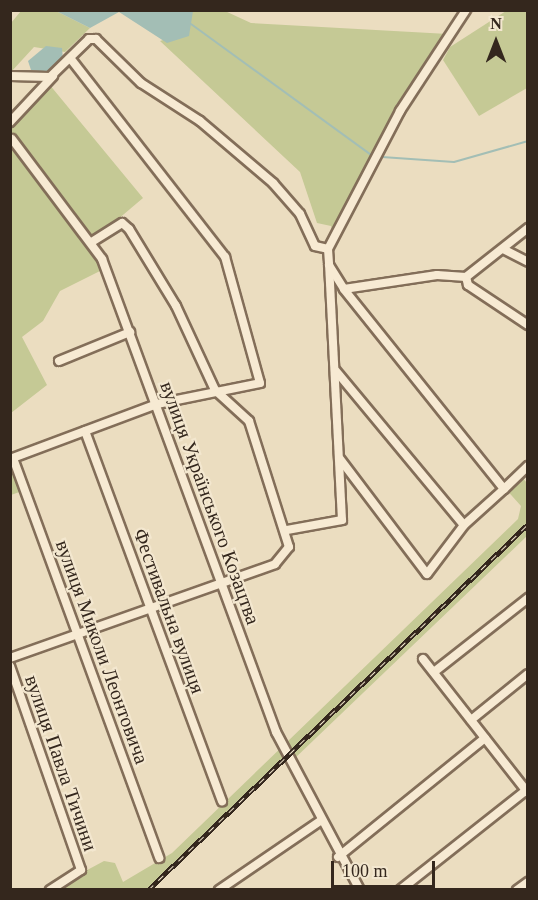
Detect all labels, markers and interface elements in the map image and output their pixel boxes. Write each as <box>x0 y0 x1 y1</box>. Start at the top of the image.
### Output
north arrow <box>466 12 526 72</box>
text: N <box>490 15 502 32</box>
street label: вулиця Українського Козацтва <box>155 378 265 628</box>
street label: Фестивальна вулиця <box>128 525 210 697</box>
street label: вулиця Миколи Леонтовича <box>50 537 154 767</box>
street label: вулиця Павла Тичини <box>20 672 102 854</box>
scale bar <box>334 849 438 887</box>
text: 100 m <box>342 861 388 881</box>

